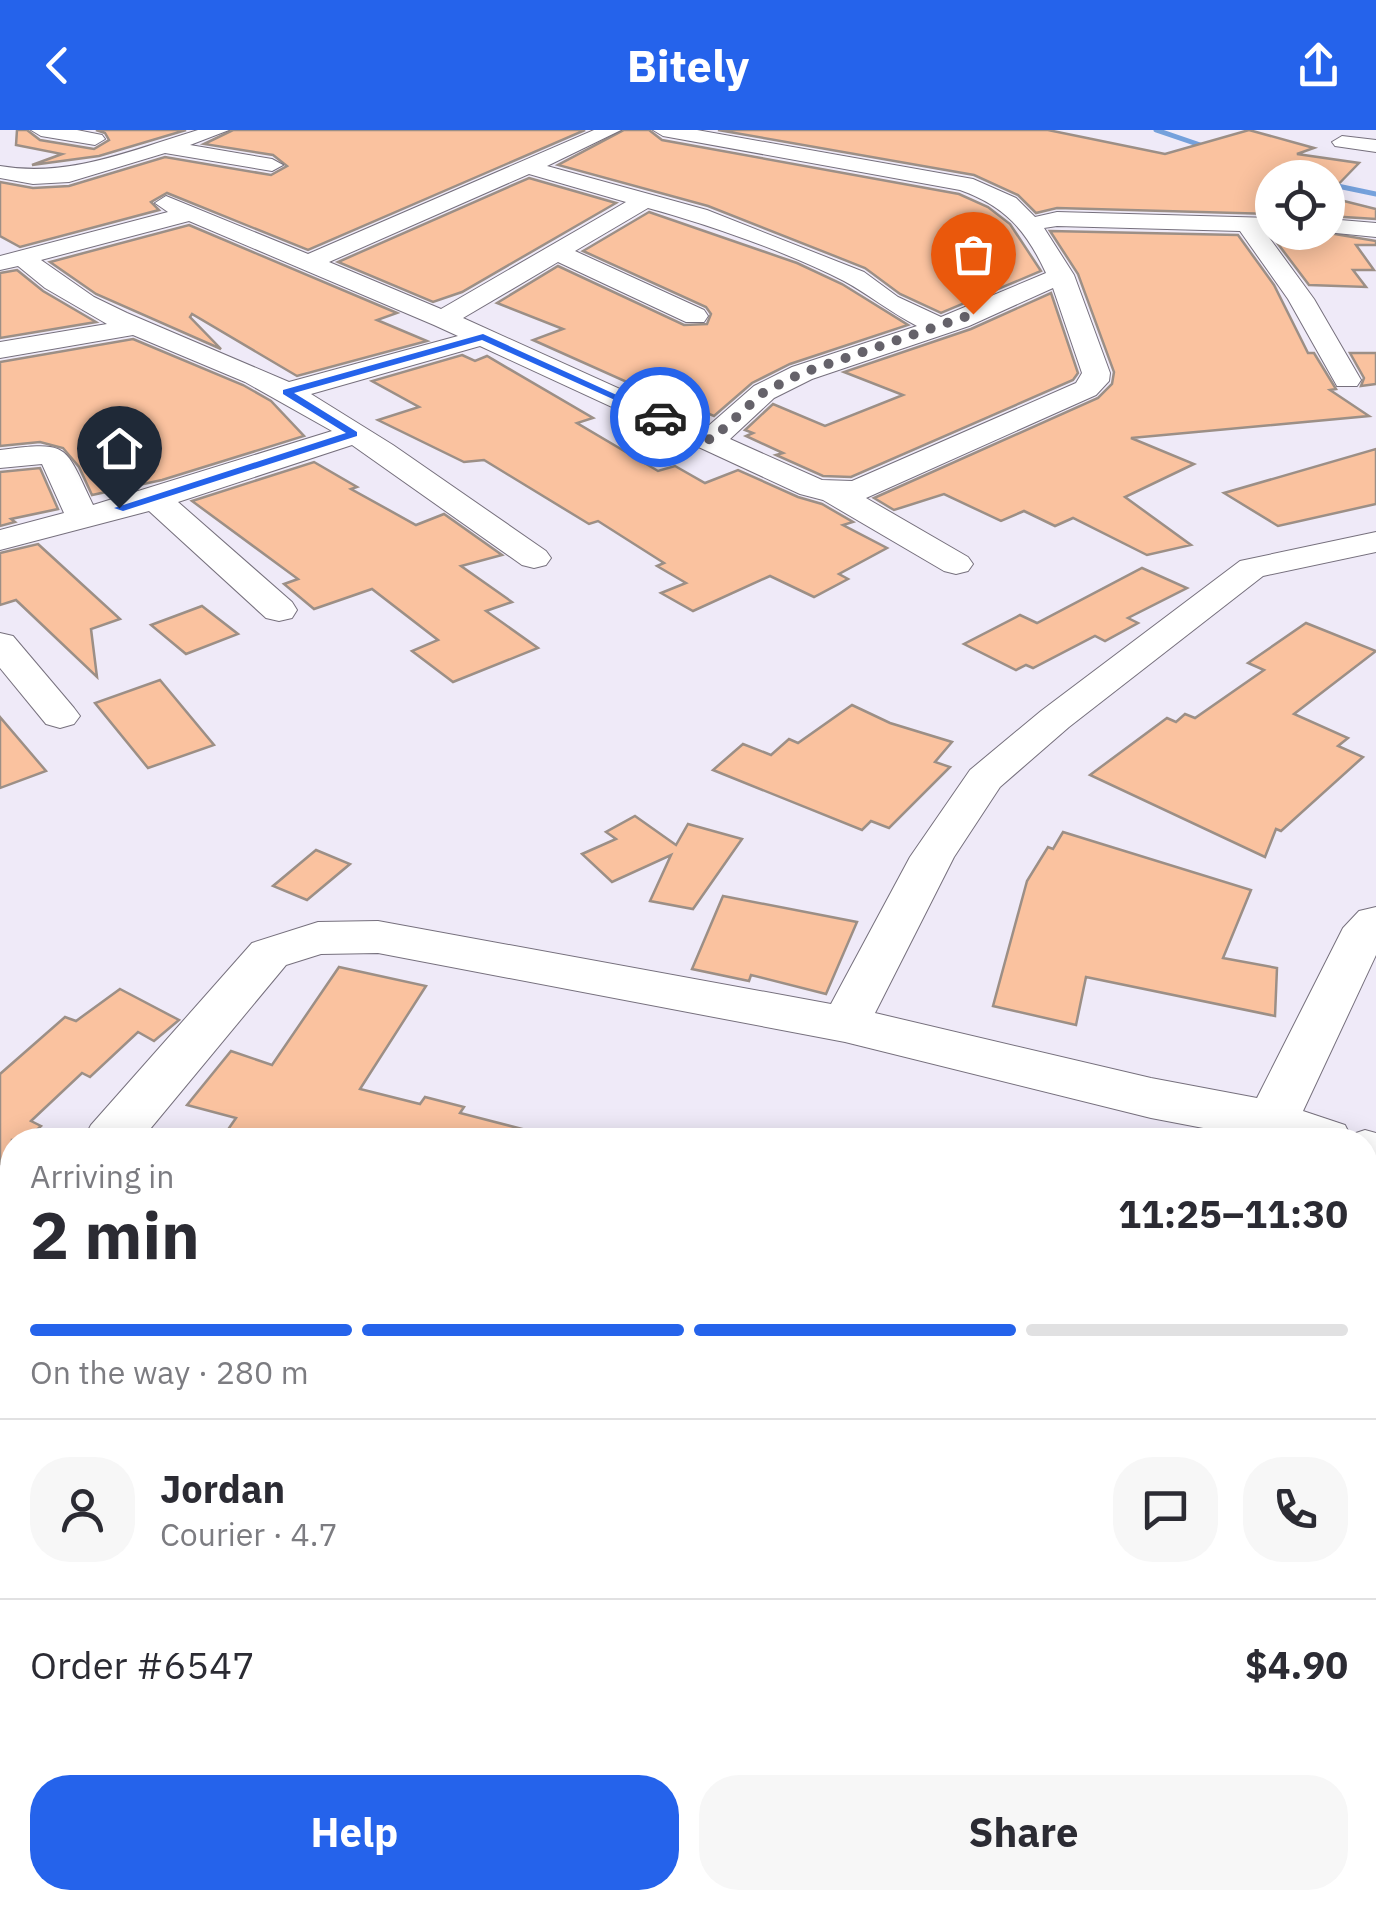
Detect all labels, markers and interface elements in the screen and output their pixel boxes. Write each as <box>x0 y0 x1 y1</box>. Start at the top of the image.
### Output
text: Bitely <box>627 36 749 94</box>
icon: back <box>30 38 85 93</box>
icon: share <box>1291 38 1346 93</box>
map controls <box>1255 160 1345 250</box>
button: locate <box>1255 160 1345 250</box>
pin <box>931 212 1016 315</box>
icon: bag <box>946 227 1001 282</box>
courier <box>610 367 710 467</box>
icon: car <box>633 390 688 445</box>
pin <box>77 406 162 509</box>
icon: home <box>92 421 147 476</box>
text: Arriving in <box>30 1155 175 1197</box>
text: 11:25–11:30 <box>1118 1189 1348 1238</box>
text: 2 min <box>30 1192 200 1277</box>
text: On the way · 280 m <box>30 1351 309 1393</box>
button: person <box>30 1457 135 1562</box>
button: chat <box>1113 1457 1218 1562</box>
button: phone <box>1243 1457 1348 1562</box>
text: Jordan <box>160 1464 285 1513</box>
text: Courier · 4.7 <box>160 1513 338 1555</box>
text: Order #6547 <box>30 1640 255 1689</box>
text: $4.90 <box>1245 1640 1348 1689</box>
button: Help <box>30 1775 679 1890</box>
button: Share <box>699 1775 1348 1890</box>

